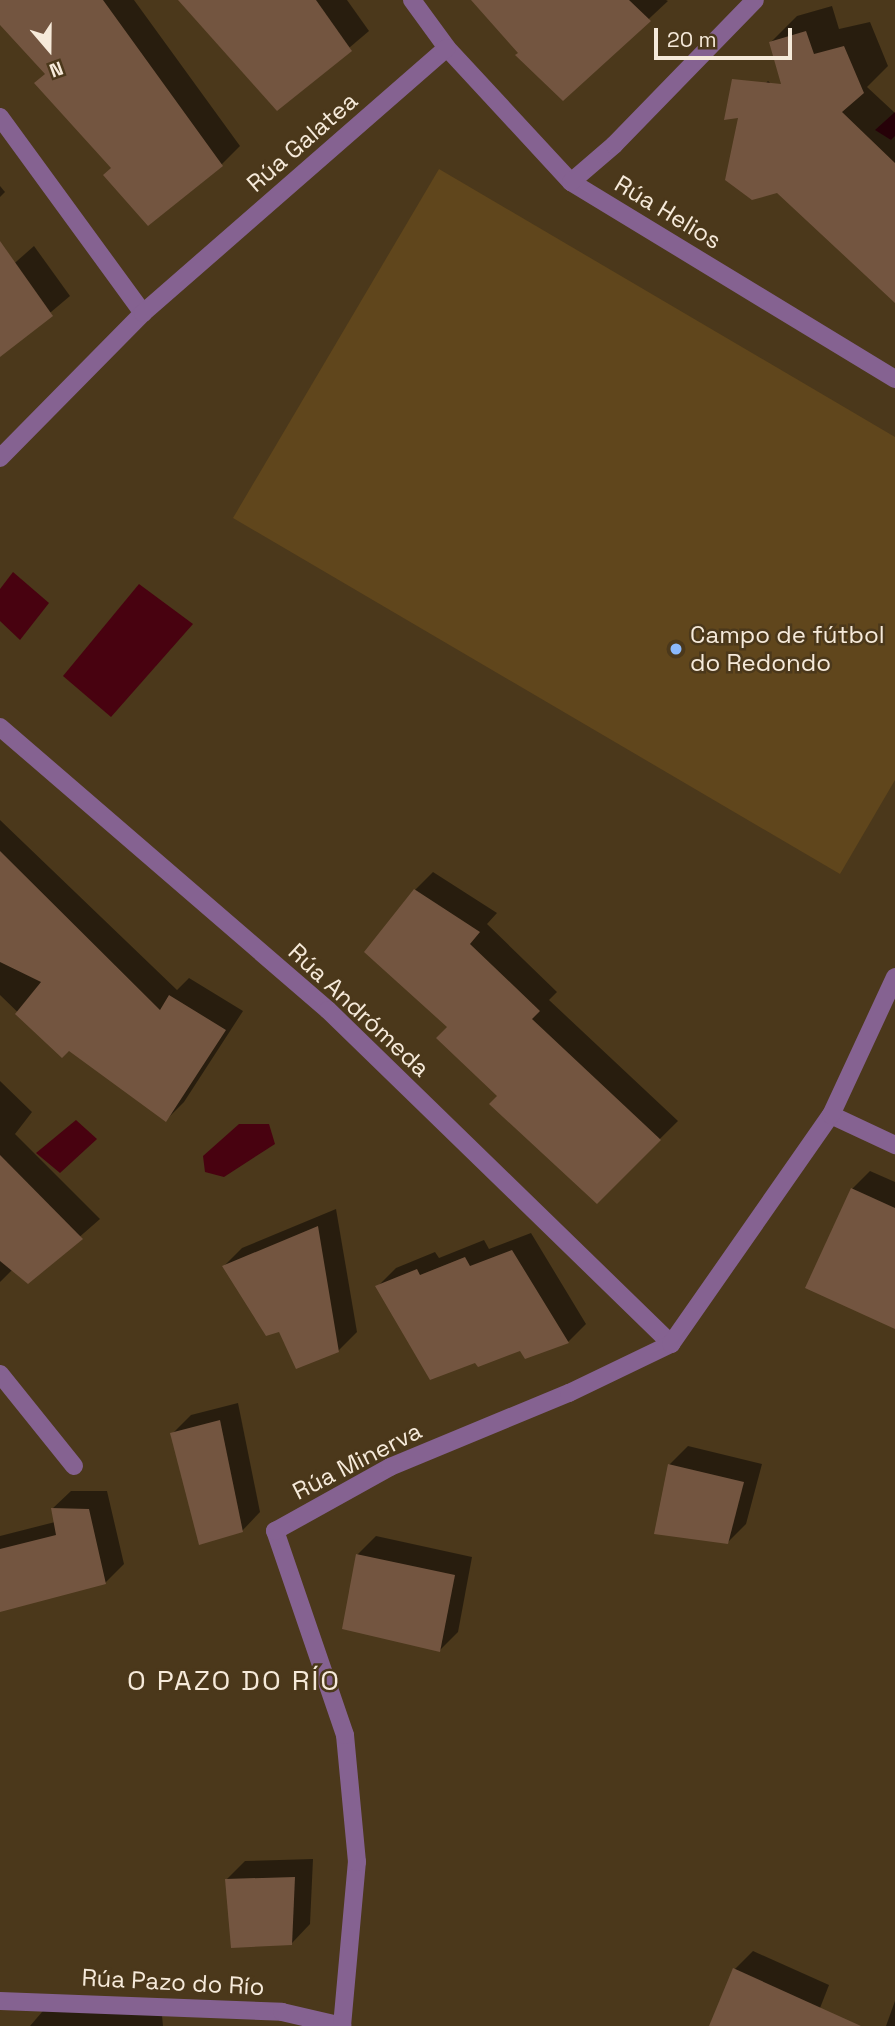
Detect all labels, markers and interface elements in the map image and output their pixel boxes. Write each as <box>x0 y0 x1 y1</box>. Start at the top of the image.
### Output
north arrow <box>14 14 84 84</box>
scale bar <box>657 14 795 58</box>
text: 20 m <box>667 26 717 53</box>
text: N <box>46 55 67 83</box>
street label: Rúa Galatea <box>241 86 363 198</box>
street label: Rúa Helios <box>610 169 726 255</box>
place label: Campo de fútbol do Redondo <box>690 621 885 677</box>
marker: Campo de fútbol do Redondo <box>668 641 684 657</box>
street label: Rúa Andrómeda <box>282 937 436 1083</box>
street label: Rúa Minerva <box>288 1416 426 1506</box>
district label: O PAZO DO RÍO <box>129 1663 339 1697</box>
street label: Rúa Pazo do Río <box>81 1963 265 2001</box>

